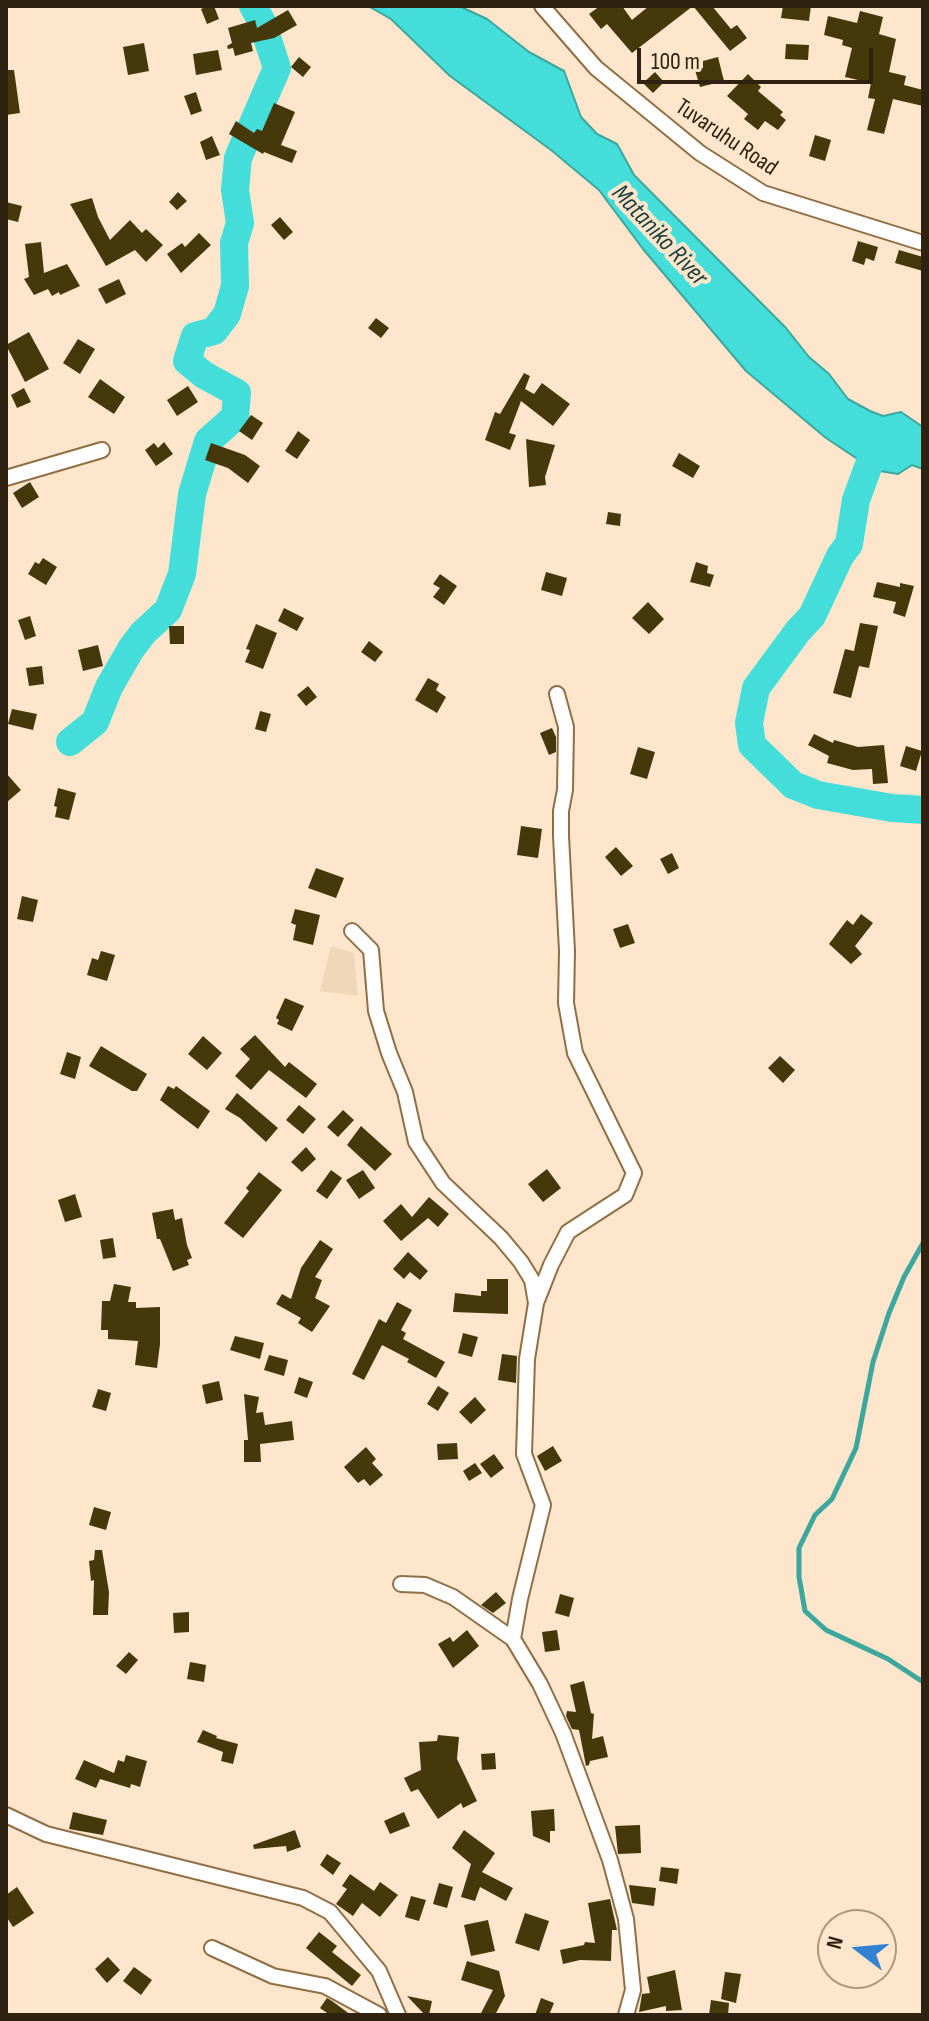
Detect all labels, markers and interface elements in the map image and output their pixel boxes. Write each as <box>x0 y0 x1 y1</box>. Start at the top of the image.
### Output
scale bar <box>641 32 877 82</box>
text: 100 m <box>651 47 700 76</box>
street label: Tuvaruhu Road <box>669 93 783 183</box>
water label: Mataniko River <box>604 179 714 293</box>
north arrow <box>817 1909 897 1989</box>
text: N <box>821 1933 850 1952</box>

